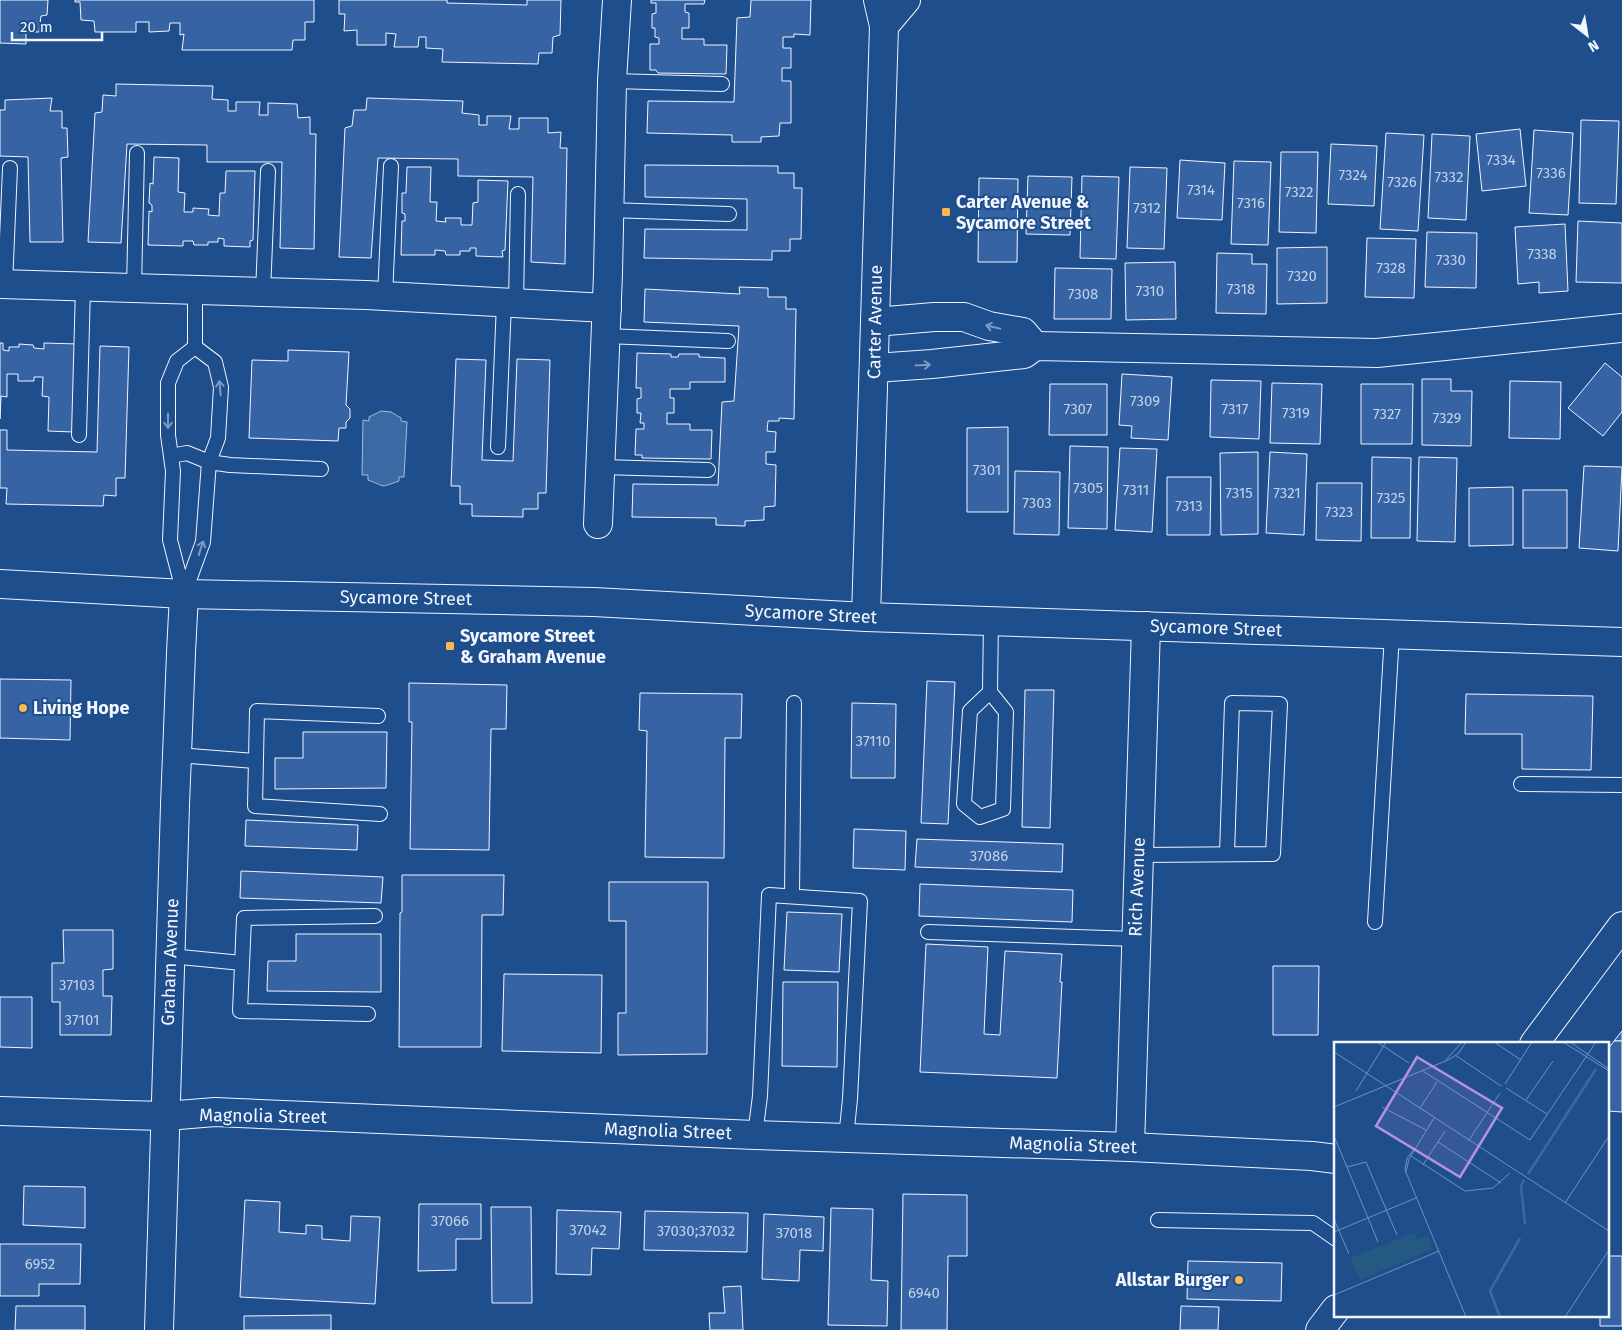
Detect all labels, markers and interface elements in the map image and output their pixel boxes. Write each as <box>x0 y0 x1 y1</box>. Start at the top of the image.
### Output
scale bar <box>12 10 102 42</box>
north arrow <box>1562 10 1612 60</box>
text: 20 m <box>20 18 53 36</box>
text: N <box>1585 36 1602 55</box>
house number: 7334 <box>1486 151 1516 169</box>
house number: 7336 <box>1536 164 1566 182</box>
house number: 7324 <box>1339 166 1367 184</box>
house number: 7332 <box>1435 168 1463 186</box>
house number: 7326 <box>1387 173 1417 191</box>
house number: 7314 <box>1187 181 1215 199</box>
house number: 7322 <box>1285 183 1313 201</box>
place label: Carter Avenue & Sycamore Street <box>956 191 1092 234</box>
house number: 7316 <box>1237 194 1265 212</box>
house number: 7312 <box>1133 199 1161 217</box>
marker: Carter Avenue & Sycamore Street <box>940 206 952 218</box>
house number: 7338 <box>1527 245 1557 263</box>
house number: 7330 <box>1436 251 1466 269</box>
house number: 7328 <box>1376 259 1406 277</box>
street label: Carter Avenue <box>863 265 887 379</box>
house number: 7320 <box>1287 267 1317 285</box>
house number: 7318 <box>1227 280 1255 298</box>
house number: 7310 <box>1136 282 1164 300</box>
house number: 7308 <box>1068 285 1098 303</box>
one-way arrow <box>985 321 1001 331</box>
one-way arrow <box>915 360 931 369</box>
one-way arrow <box>215 380 224 396</box>
house number: 7309 <box>1130 392 1160 410</box>
house number: 7307 <box>1064 400 1093 418</box>
house number: 7317 <box>1222 400 1249 418</box>
house number: 7319 <box>1282 404 1310 422</box>
house number: 7327 <box>1373 405 1401 423</box>
house number: 7329 <box>1433 409 1462 427</box>
one-way arrow <box>163 412 173 428</box>
house number: 7301 <box>973 461 1001 479</box>
house number: 7305 <box>1073 479 1103 497</box>
house number: 7311 <box>1123 481 1149 499</box>
house number: 7315 <box>1225 484 1253 502</box>
house number: 7321 <box>1273 484 1301 502</box>
house number: 7325 <box>1377 489 1405 507</box>
house number: 7303 <box>1022 494 1052 512</box>
house number: 7313 <box>1175 497 1203 515</box>
house number: 7323 <box>1325 503 1353 521</box>
one-way arrow <box>196 540 206 556</box>
street label: Sycamore Street <box>340 586 473 610</box>
street label: Sycamore Street <box>744 600 878 628</box>
street label: Sycamore Street <box>1149 615 1283 641</box>
place label: Sycamore Street & Graham Avenue <box>460 625 606 668</box>
marker: Sycamore Street & Graham Avenue <box>444 640 456 652</box>
place label: Living Hope <box>33 697 129 719</box>
marker: Living Hope <box>17 702 29 714</box>
house number: 37110 <box>856 732 890 750</box>
street label: Rich Avenue <box>1124 837 1150 937</box>
house number: 37086 <box>970 847 1008 865</box>
street label: Graham Avenue <box>157 898 183 1026</box>
house number: 37103 <box>59 976 95 994</box>
house number: 37101 <box>65 1011 99 1029</box>
inset map <box>1334 1042 1610 1318</box>
street label: Magnolia Street <box>199 1104 328 1128</box>
street label: Magnolia Street <box>604 1118 733 1144</box>
street label: Magnolia Street <box>1009 1132 1138 1158</box>
house number: 37066 <box>431 1212 469 1230</box>
house number: 37042 <box>569 1221 607 1239</box>
house number: 37030;37032 <box>657 1222 735 1240</box>
house number: 37018 <box>776 1224 812 1242</box>
house number: 6952 <box>25 1255 55 1273</box>
place label: Allstar Burger <box>1115 1269 1230 1291</box>
marker: Allstar Burger <box>1233 1274 1245 1286</box>
house number: 6940 <box>908 1284 940 1302</box>

